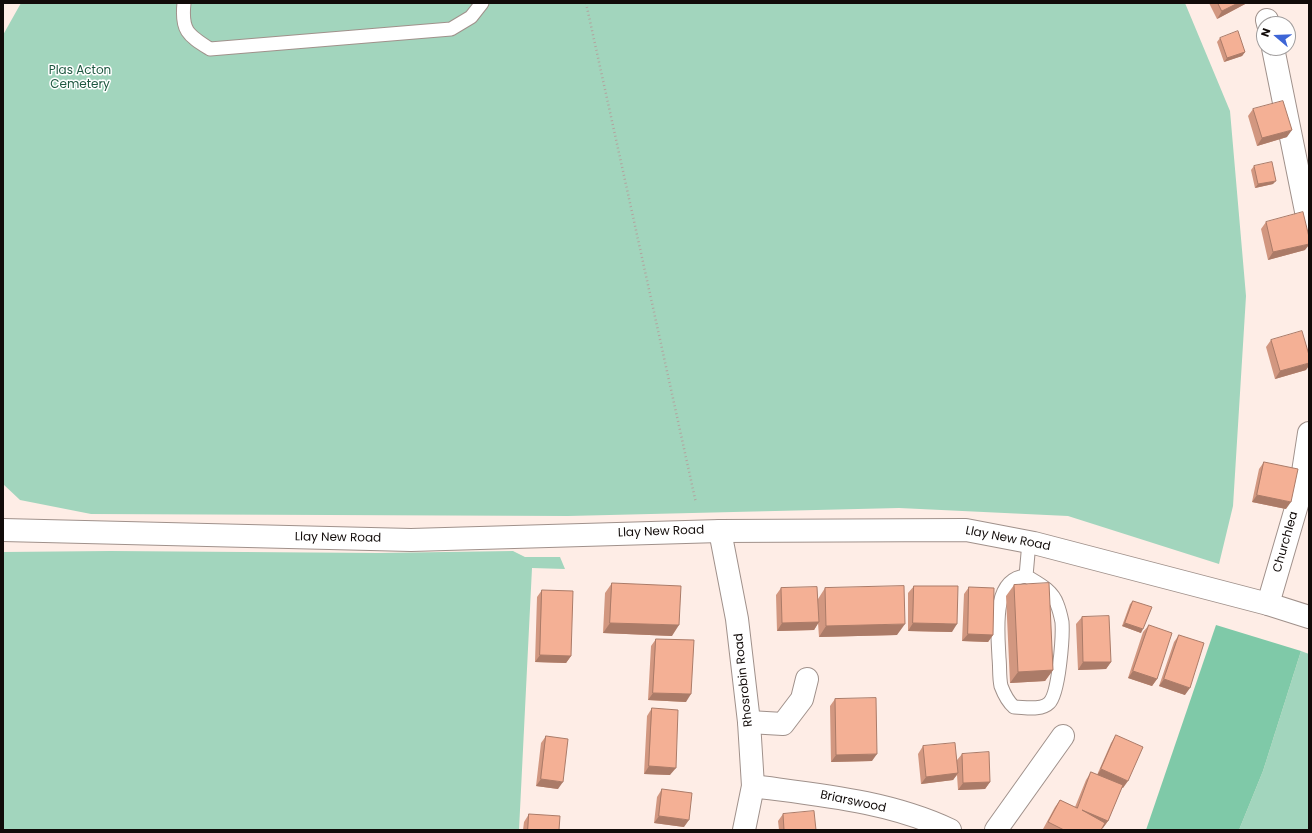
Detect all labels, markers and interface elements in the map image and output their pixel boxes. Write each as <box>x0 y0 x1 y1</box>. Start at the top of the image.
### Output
north arrow <box>1256 16 1296 56</box>
text: N <box>1257 26 1275 39</box>
park label: Plas Acton Cemetery <box>49 64 111 92</box>
street label: Churchlea <box>1270 510 1302 574</box>
street label: Llay New Road <box>618 523 704 541</box>
street label: Llay New Road <box>964 524 1052 554</box>
street label: Llay New Road <box>295 530 381 546</box>
street label: Rhosrobin Road <box>732 632 756 728</box>
street label: Briarswood <box>819 788 887 816</box>

